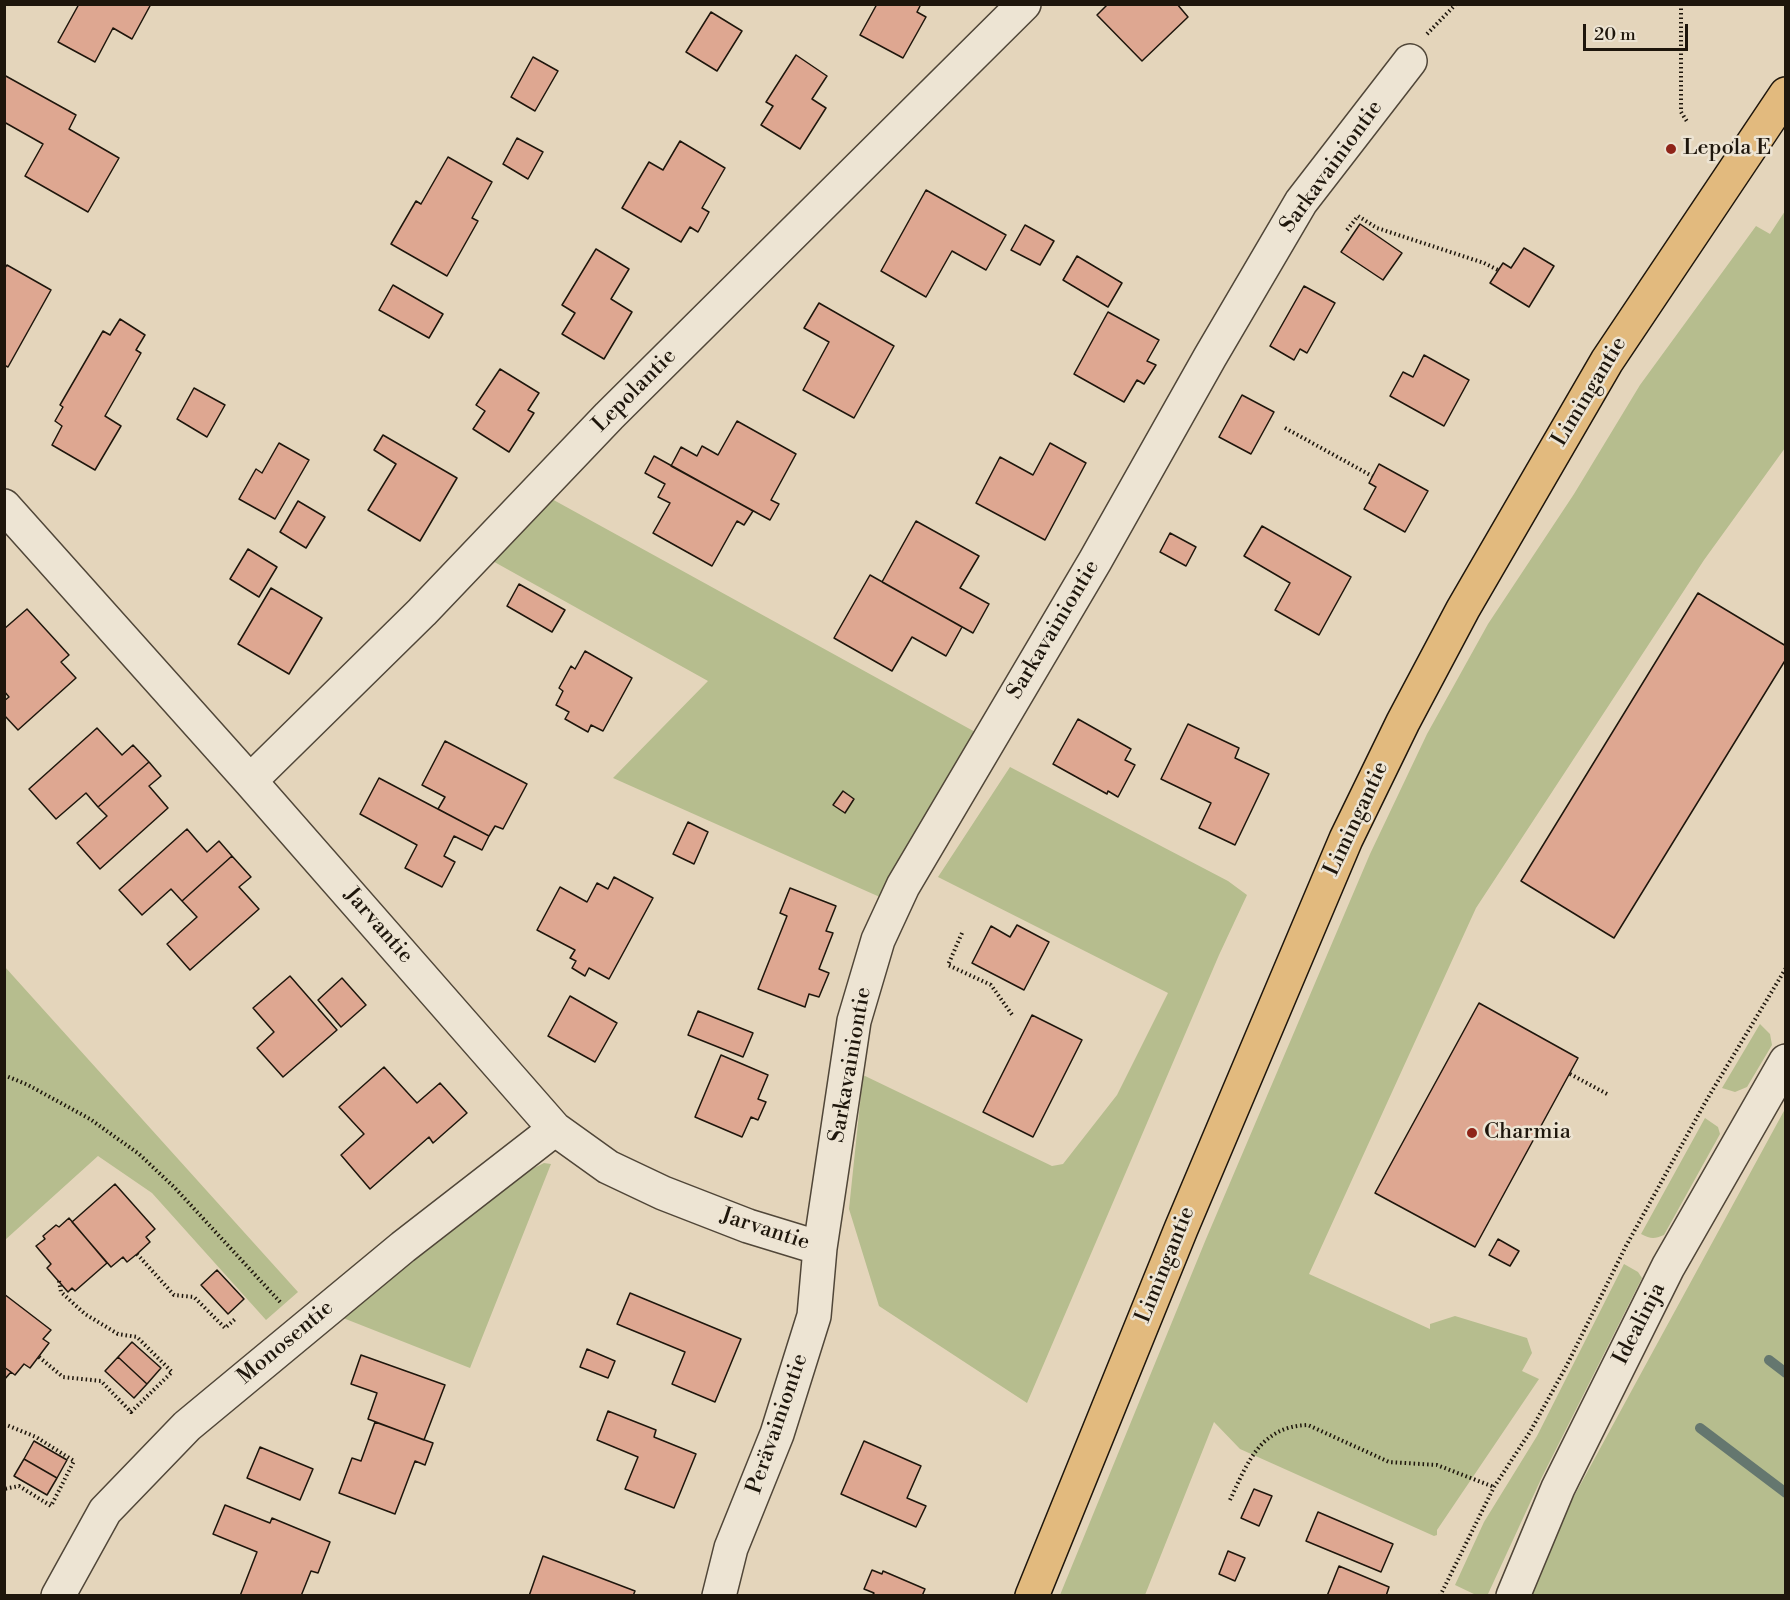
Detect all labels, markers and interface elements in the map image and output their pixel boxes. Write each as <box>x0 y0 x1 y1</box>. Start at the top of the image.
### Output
scale bar <box>1586 12 1691 50</box>
text: 20 m <box>1594 23 1636 46</box>
street label: Sarkavainiontie <box>1275 96 1389 238</box>
place label: Lepola E <box>1683 136 1771 162</box>
marker: Lepola E <box>1664 142 1678 156</box>
street label: Limingantie <box>1547 332 1633 452</box>
street label: Lepolantie <box>588 344 682 438</box>
street label: Sarkavainiontie <box>1002 556 1106 704</box>
street label: Limingantie <box>1319 758 1395 880</box>
street label: Jarvantie <box>338 883 418 969</box>
street label: Sarkavainiontie <box>824 985 878 1145</box>
place label: Charmia <box>1484 1120 1571 1146</box>
marker: Charmia <box>1465 1126 1479 1140</box>
street label: Jarvantie <box>717 1203 813 1257</box>
street label: Limingantie <box>1131 1203 1201 1327</box>
street label: Idealinja <box>1608 1279 1672 1369</box>
street label: Monosentie <box>233 1295 339 1391</box>
street label: Perävainiontie <box>742 1350 814 1498</box>

